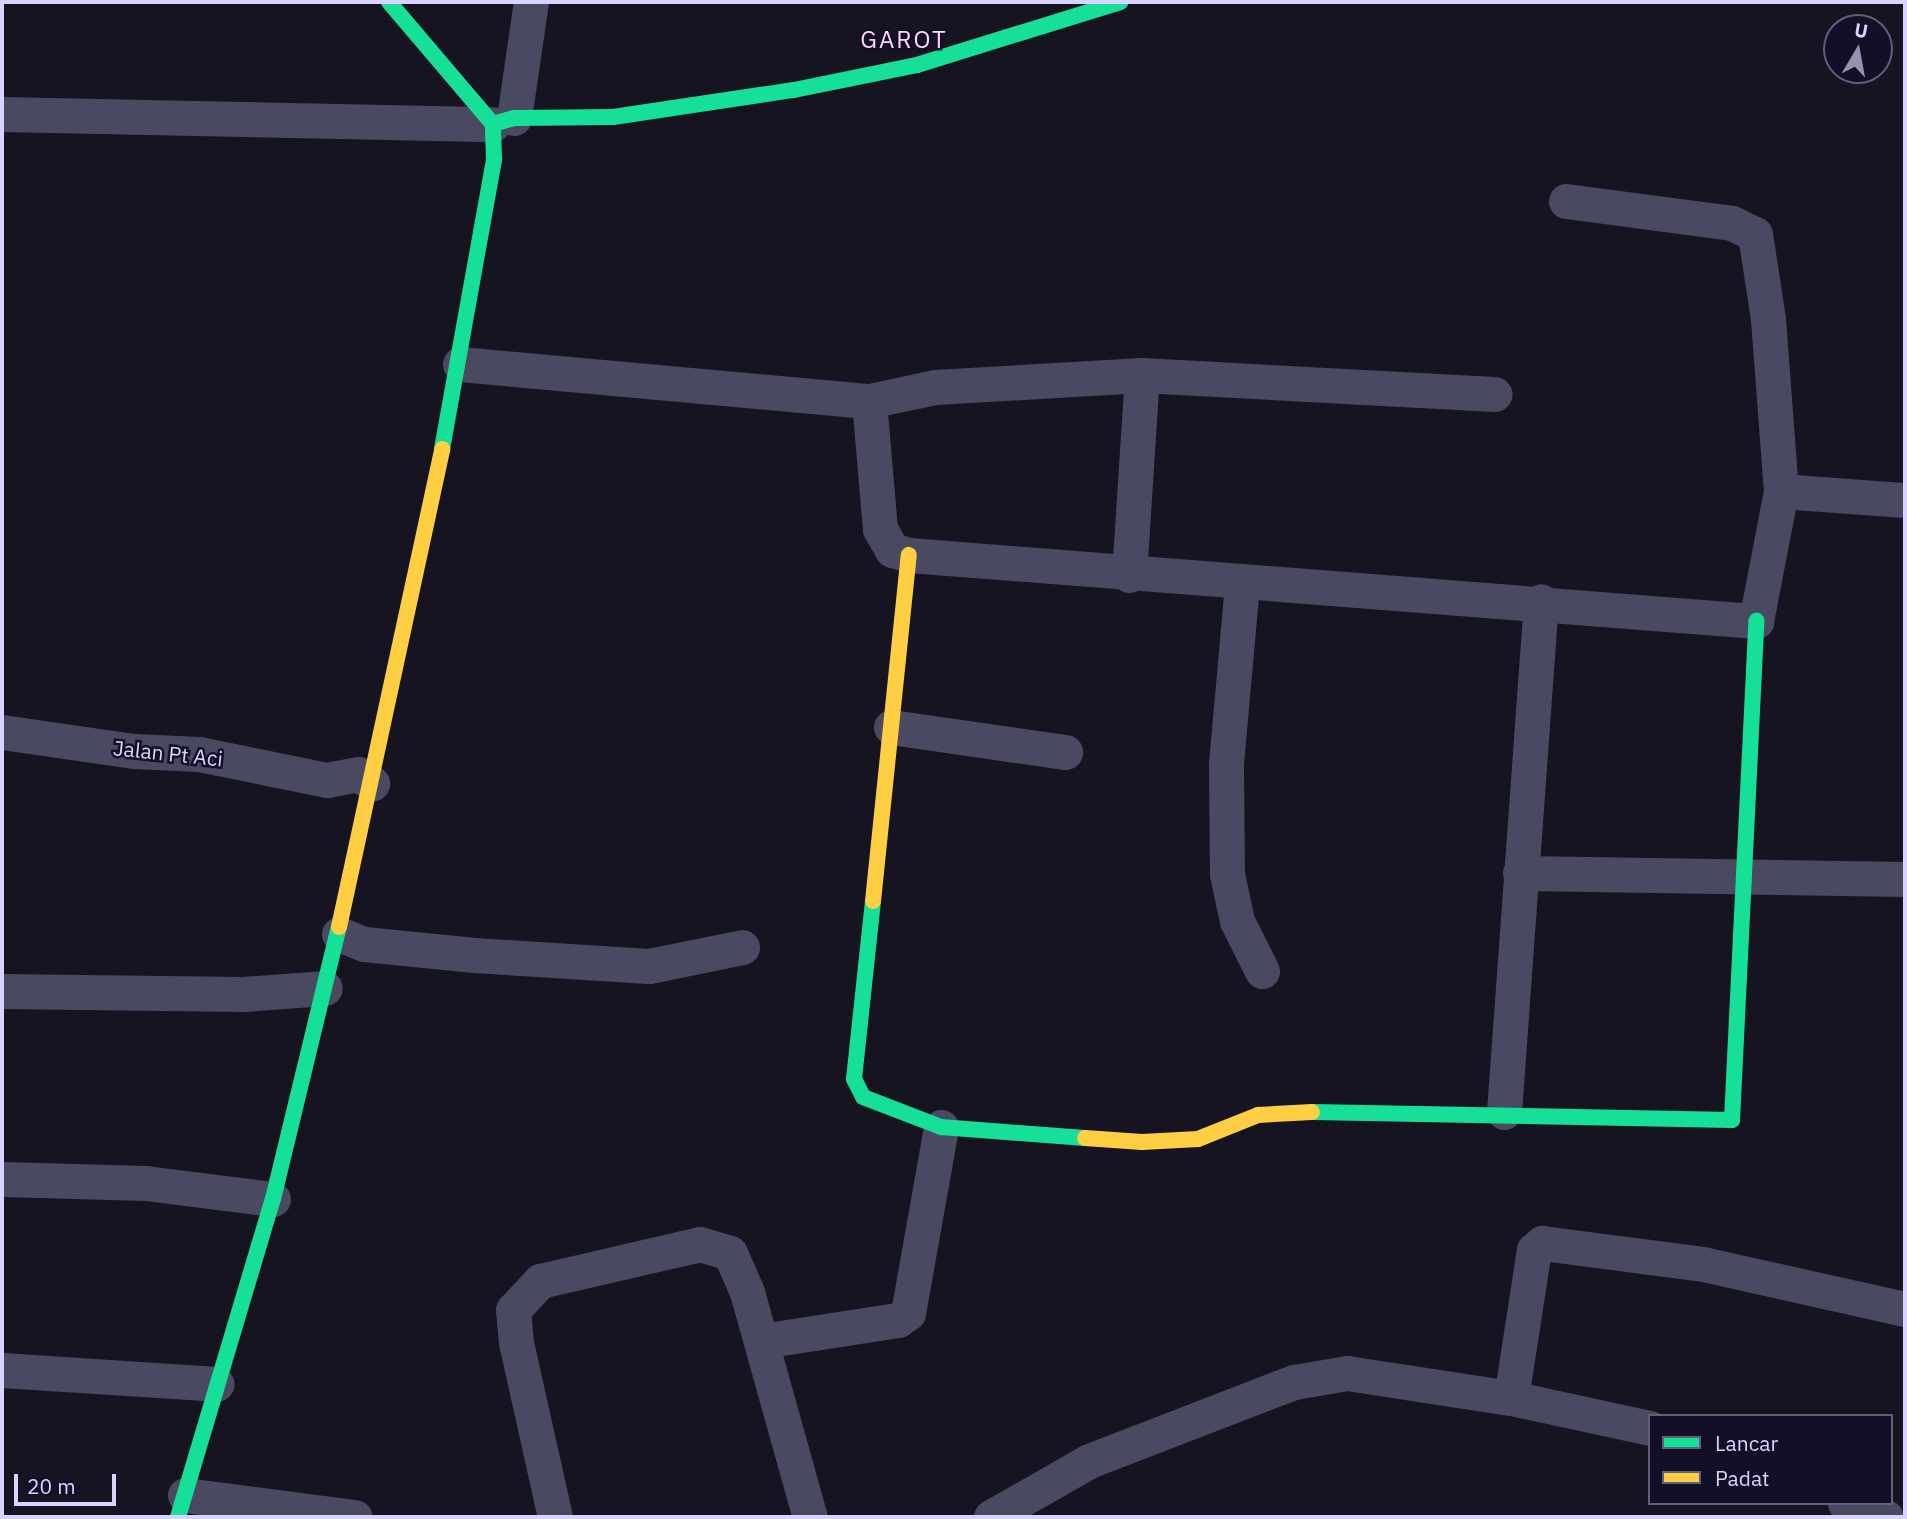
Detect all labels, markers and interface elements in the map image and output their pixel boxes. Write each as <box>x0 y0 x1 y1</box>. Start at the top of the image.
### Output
north arrow <box>1823 14 1893 84</box>
text: U <box>1853 17 1870 43</box>
district label: GAROT <box>861 26 947 54</box>
street label: Jalan Pt Aci <box>112 735 224 771</box>
legend <box>1648 1414 1893 1505</box>
text: Lancar <box>1715 1429 1778 1457</box>
scale bar <box>18 1460 119 1504</box>
text: Padat <box>1715 1464 1770 1492</box>
text: 20 m <box>27 1472 76 1500</box>

